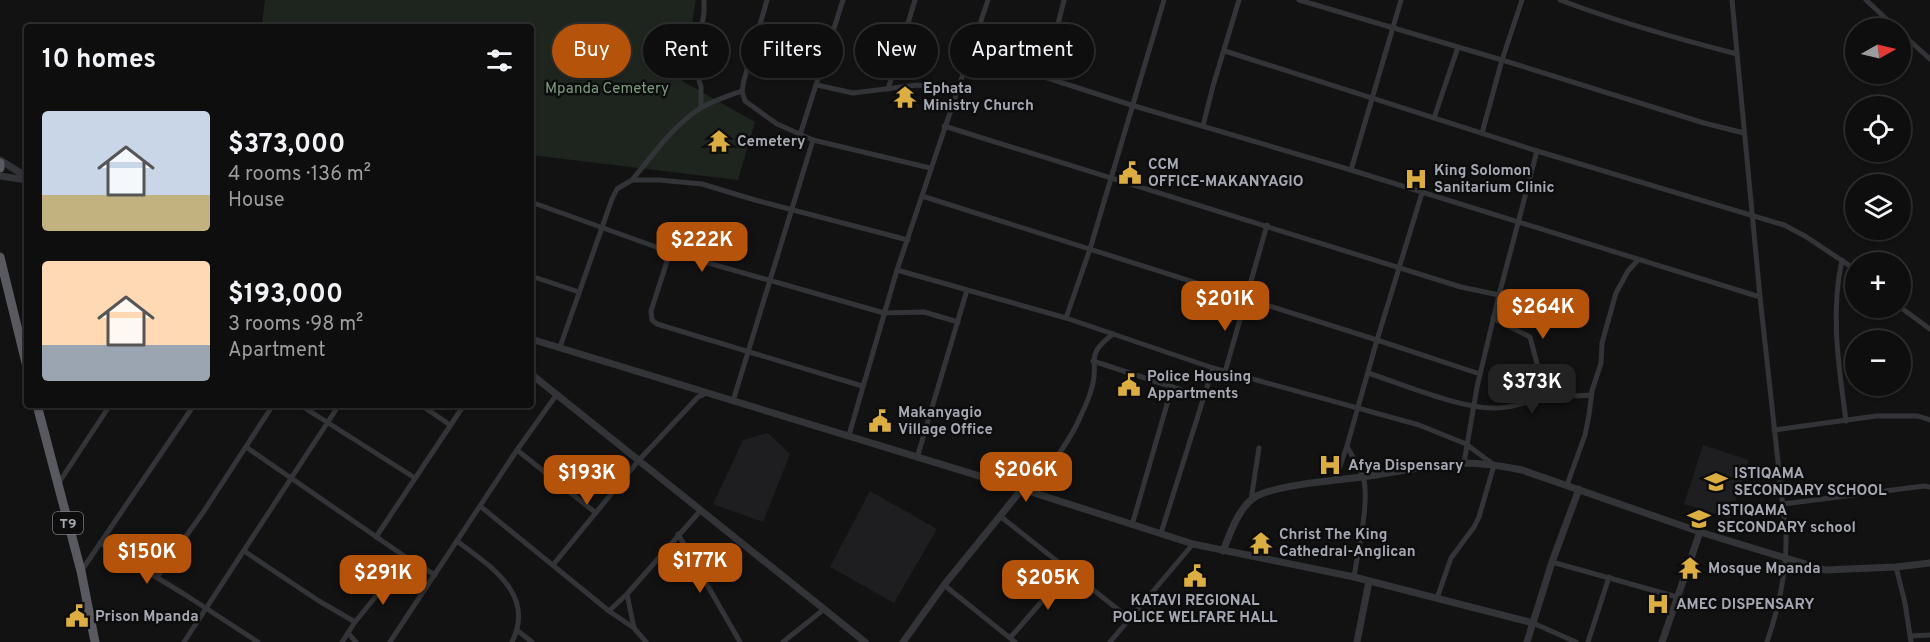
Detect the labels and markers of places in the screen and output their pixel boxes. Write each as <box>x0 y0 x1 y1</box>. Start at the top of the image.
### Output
place label: Ephata Ministry Church <box>923 80 1034 116</box>
temple icon: Ephata Ministry Church <box>892 84 918 110</box>
temple icon: Cemetery <box>706 128 732 154</box>
place label: Cemetery <box>737 133 806 152</box>
place label: CCM OFFICE-MAKANYAGIO <box>1148 156 1304 192</box>
public building icon: CCM OFFICE-MAKANYAGIO <box>1117 160 1143 186</box>
place label: King Solomon Sanitarium Clinic <box>1434 162 1555 198</box>
hospital icon: King Solomon Sanitarium Clinic <box>1403 166 1429 192</box>
pin: $222K <box>660 222 744 273</box>
pin: $201K <box>1183 281 1267 332</box>
pin: $264K <box>1501 289 1585 340</box>
pin: $373K <box>1490 364 1574 415</box>
place label: Police Housing Appartments <box>1147 368 1251 404</box>
public building icon: Police Housing Appartments <box>1116 372 1142 398</box>
place label: Makanyagio Village Office <box>898 404 993 440</box>
public building icon: Makanyagio Village Office <box>867 408 893 434</box>
pin: $206K <box>984 452 1068 503</box>
hospital icon: Afya Dispensary <box>1317 452 1343 478</box>
pin: $193K <box>545 455 629 506</box>
place label: Afya Dispensary <box>1348 457 1464 476</box>
place label: ISTIQAMA SECONDARY SCHOOL <box>1734 465 1887 501</box>
school or university icon: ISTIQAMA SECONDARY SCHOOL <box>1703 469 1729 495</box>
place label: ISTIQAMA SECONDARY school <box>1717 502 1856 538</box>
school or university icon: ISTIQAMA SECONDARY school <box>1686 506 1712 532</box>
place label: Christ The King Cathedral-Anglican <box>1279 526 1416 562</box>
temple icon: Christ The King Cathedral-Anglican <box>1248 530 1274 556</box>
pin: $150K <box>105 534 189 585</box>
pin: $177K <box>658 543 742 594</box>
pin: $291K <box>341 555 425 606</box>
temple icon: Mosque Mpanda <box>1677 555 1703 581</box>
pin: $205K <box>1006 560 1090 611</box>
place label: Mosque Mpanda <box>1708 560 1821 579</box>
public building icon: KATAVI REGIONAL POLICE WELFARE HALL <box>1182 563 1208 589</box>
hospital icon: AMEC DISPENSARY <box>1645 591 1671 617</box>
place label: KATAVI REGIONAL POLICE WELFARE HALL <box>1112 592 1278 628</box>
place label: AMEC DISPENSARY <box>1676 596 1815 615</box>
public building icon: Prison Mpanda <box>64 603 90 629</box>
place label: Prison Mpanda <box>95 608 199 627</box>

